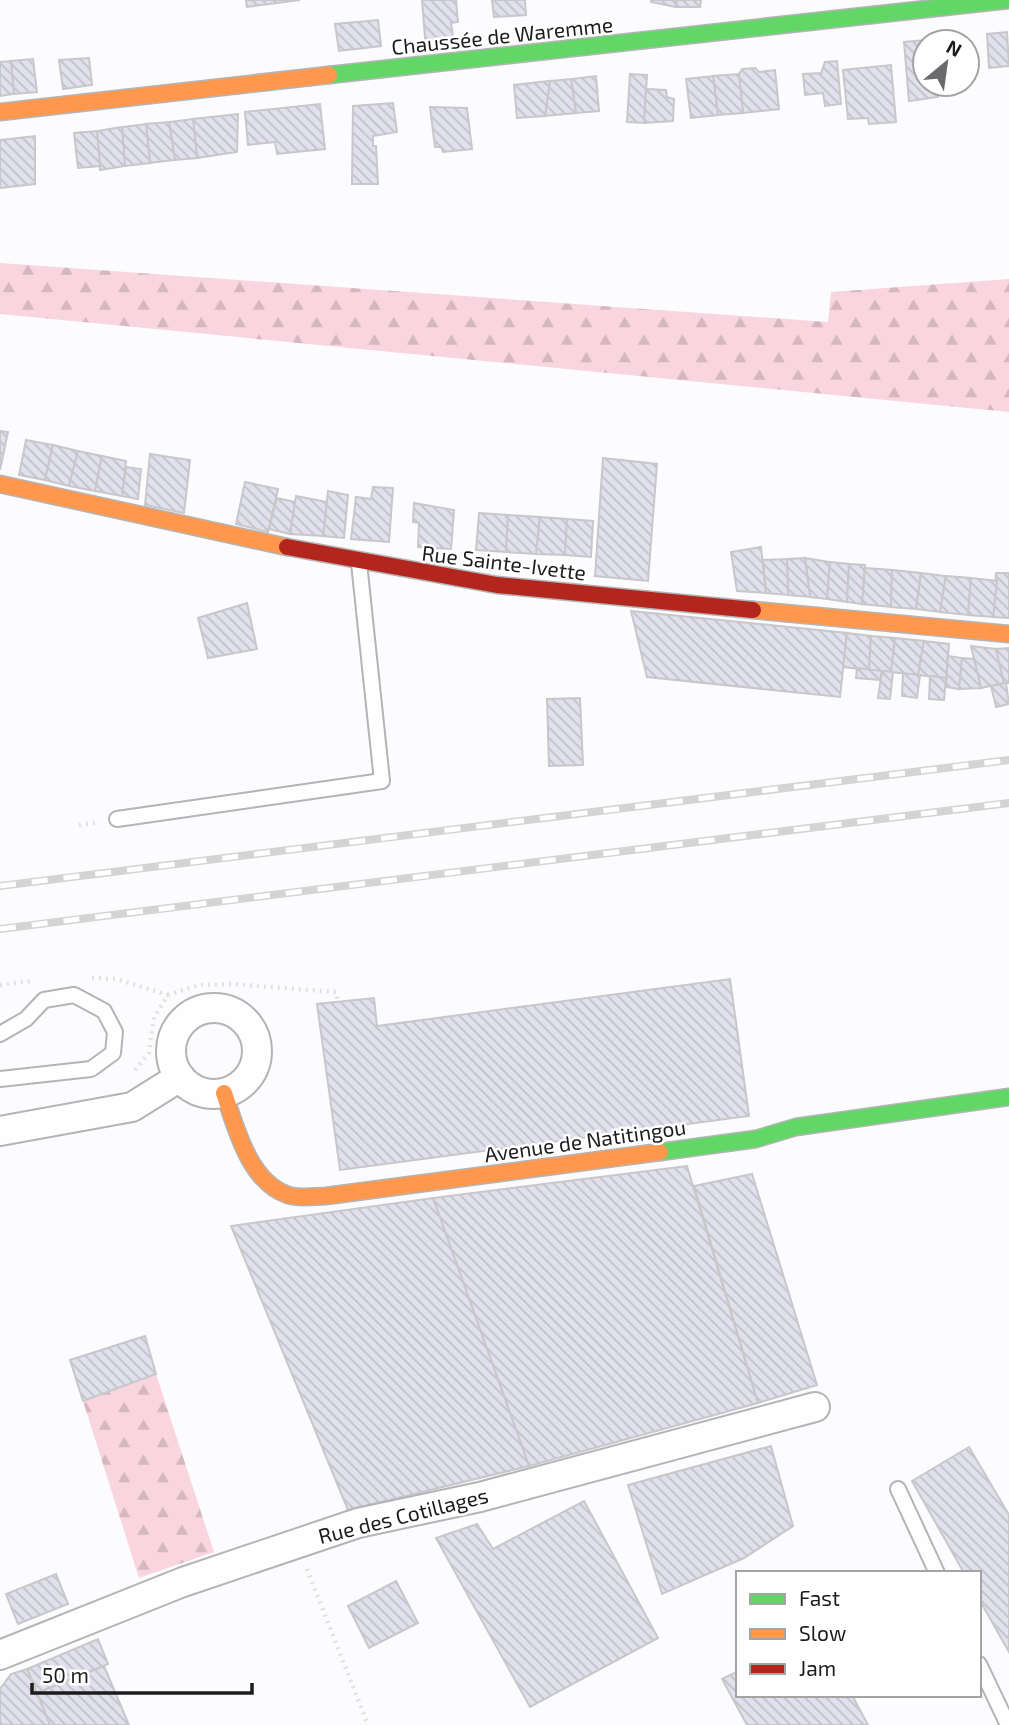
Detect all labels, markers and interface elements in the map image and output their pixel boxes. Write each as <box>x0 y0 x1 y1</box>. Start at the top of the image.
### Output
street label: Chaussée de Waremme <box>390 11 614 59</box>
north arrow <box>911 28 981 98</box>
text: N <box>943 34 966 61</box>
street label: Rue Sainte-Ivette <box>420 540 588 584</box>
street label: Avenue de Natitingou <box>482 1113 688 1167</box>
street label: Rue des Cotillages <box>315 1482 491 1548</box>
legend <box>736 1571 981 1697</box>
text: Fast <box>799 1585 840 1610</box>
text: Slow <box>799 1620 846 1645</box>
scale bar <box>32 1652 252 1696</box>
text: Jam <box>799 1655 836 1680</box>
text: 50 m <box>42 1662 89 1687</box>

